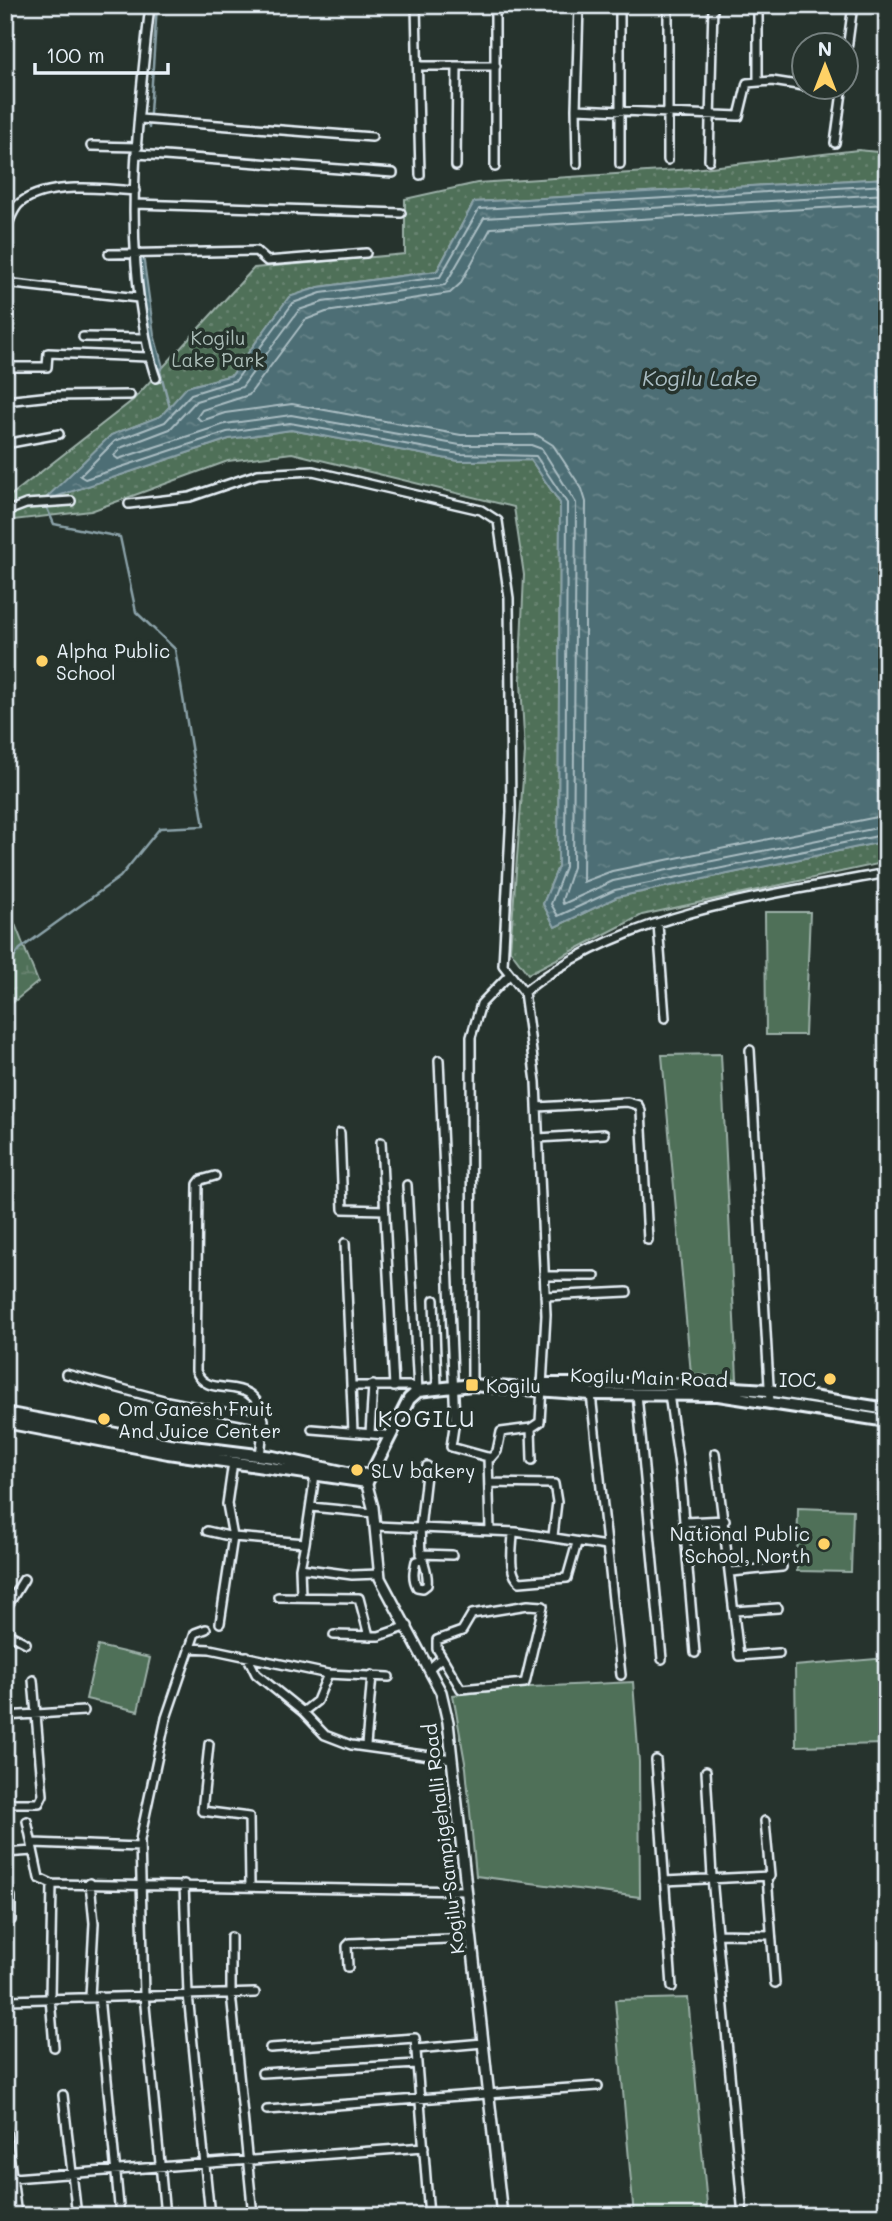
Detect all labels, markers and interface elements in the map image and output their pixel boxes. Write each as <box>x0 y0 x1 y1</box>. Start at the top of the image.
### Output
scale bar <box>35 32 168 76</box>
north arrow <box>790 32 860 102</box>
text: N <box>818 36 832 61</box>
text: 100 m <box>46 41 105 68</box>
park label: Kogilu Lake Park <box>172 325 264 372</box>
water label: Kogilu Lake <box>642 364 758 391</box>
place label: Alpha Public School <box>56 638 170 685</box>
marker: Alpha Public School <box>34 653 50 669</box>
street label: Kogilu Main Road <box>570 1362 728 1392</box>
place label: IOC <box>779 1367 816 1392</box>
marker: IOC <box>822 1371 838 1387</box>
place label: Kogilu <box>486 1373 541 1398</box>
marker: Kogilu <box>464 1377 480 1393</box>
place label: Om Ganesh Fruit And Juice Center <box>118 1396 281 1443</box>
district label: KOGILU <box>378 1403 476 1433</box>
marker: Om Ganesh Fruit And Juice Center <box>96 1411 112 1427</box>
place label: SLV bakery <box>371 1458 475 1483</box>
marker: SLV bakery <box>349 1462 365 1478</box>
place label: National Public School, North <box>670 1521 810 1568</box>
marker: National Public School, North <box>816 1536 832 1552</box>
street label: Kogilu-Sampigehalli Road <box>416 1722 470 1956</box>

